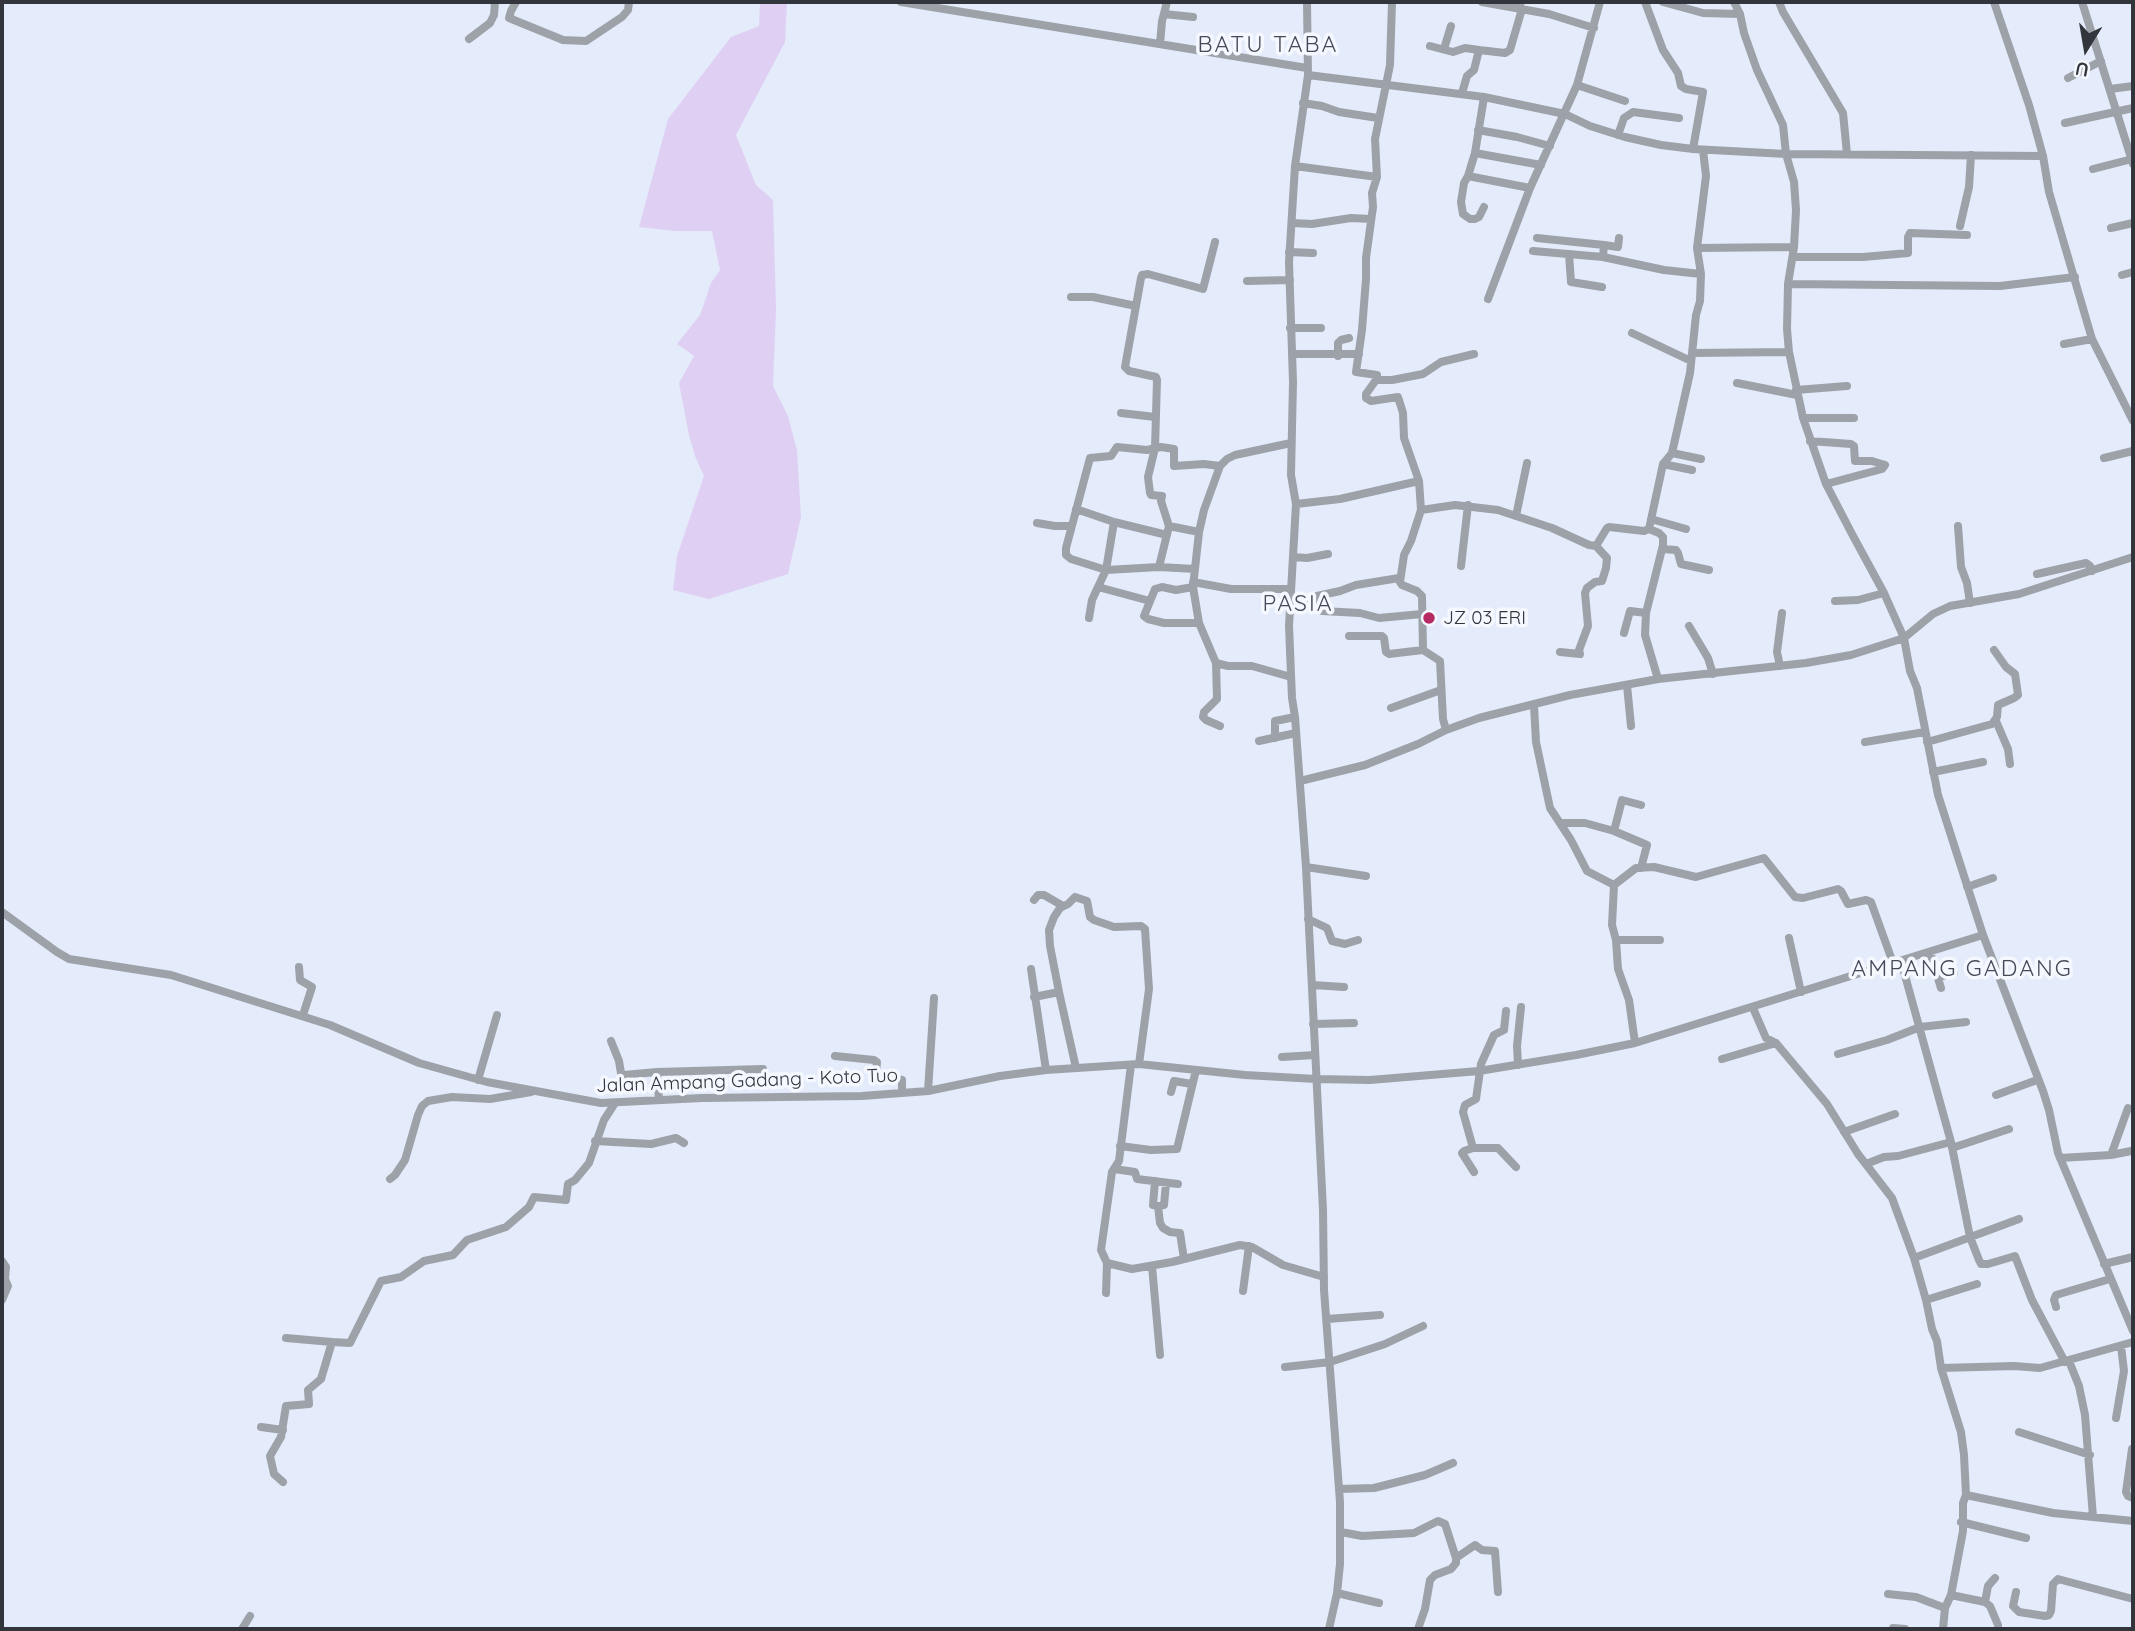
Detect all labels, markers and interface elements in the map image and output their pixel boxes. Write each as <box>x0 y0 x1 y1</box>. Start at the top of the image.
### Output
north arrow <box>2051 14 2121 84</box>
district label: BATU TABA <box>1199 31 1337 59</box>
text: U <box>2073 57 2091 83</box>
district label: PASIA <box>1263 590 1333 618</box>
place label: JZ 03 ERI <box>1443 607 1526 629</box>
marker: JZ 03 ERI <box>1421 610 1437 626</box>
district label: AMPANG GADANG <box>1853 955 2071 983</box>
street label: Jalan Ampang Gadang - Koto Tuo <box>596 1064 898 1098</box>

